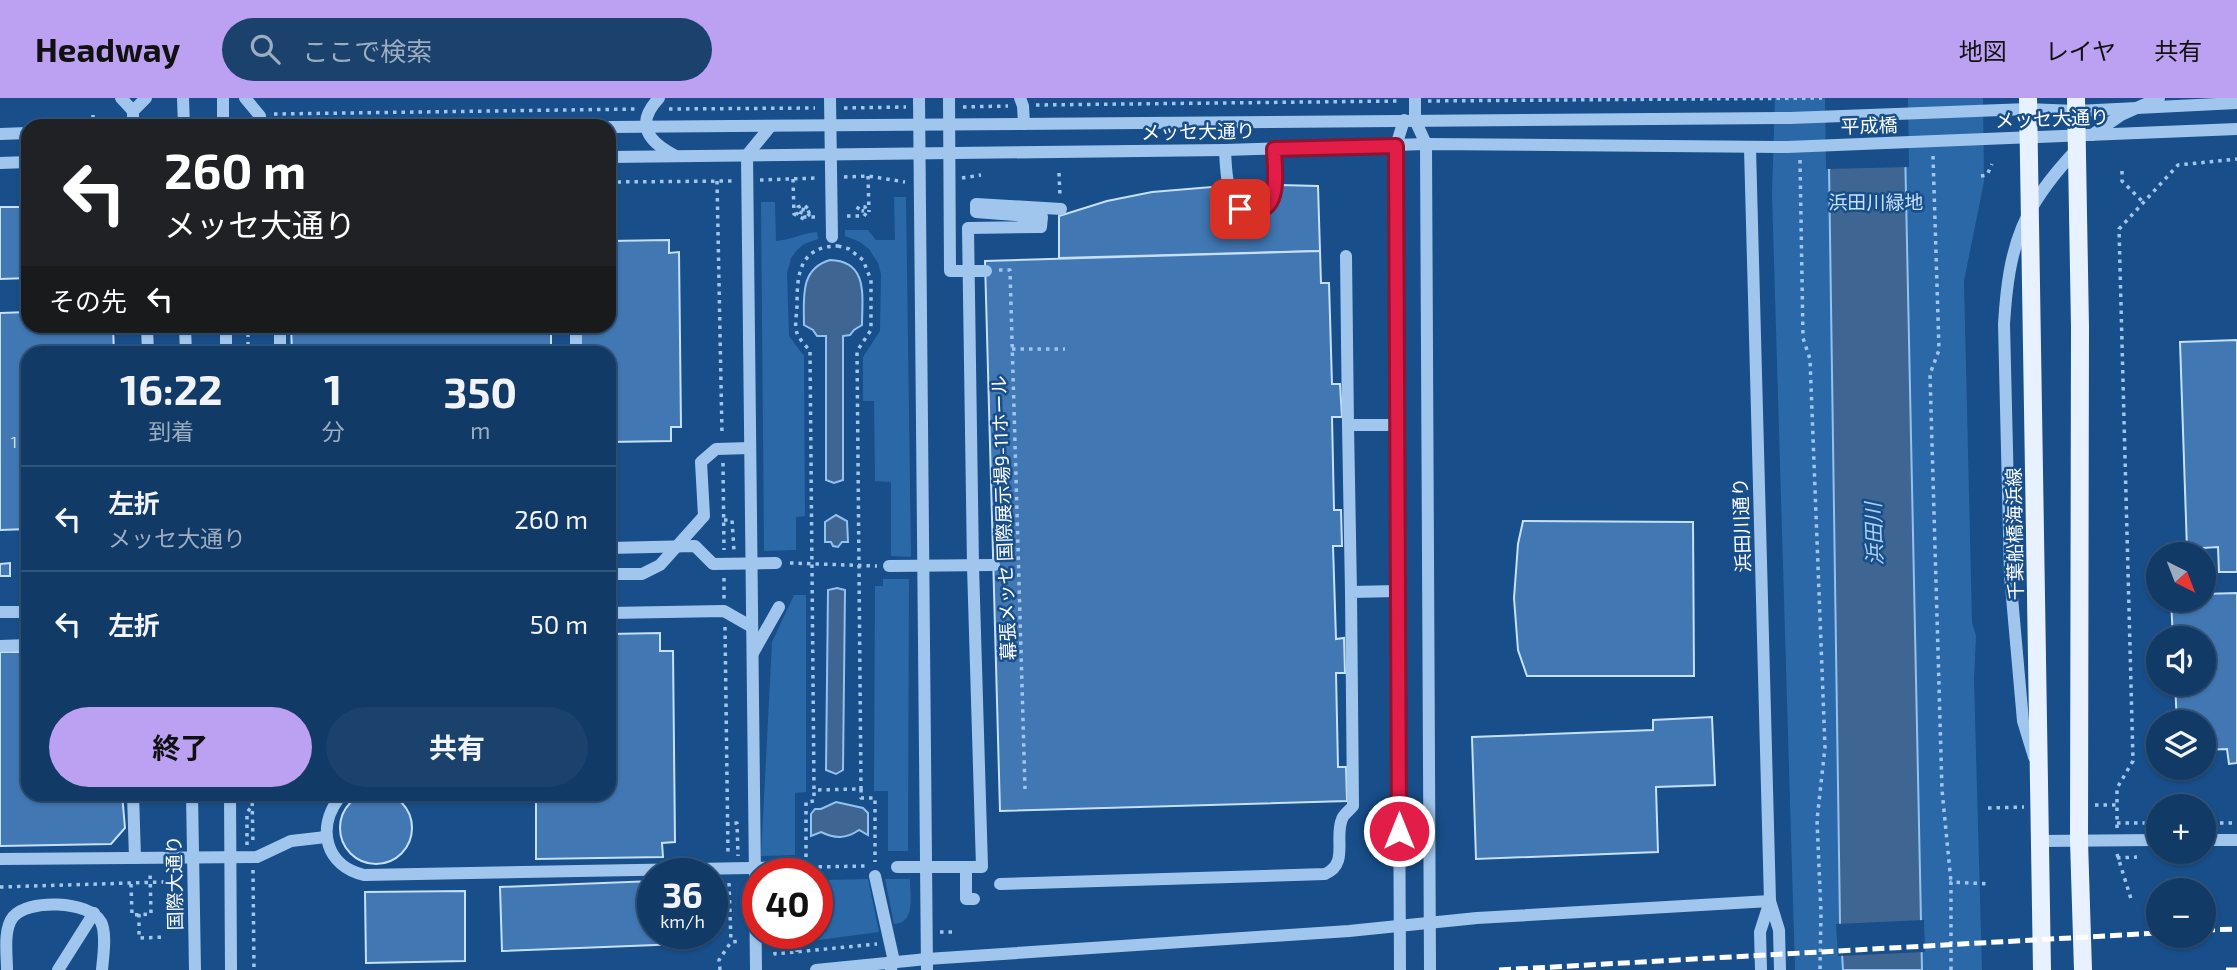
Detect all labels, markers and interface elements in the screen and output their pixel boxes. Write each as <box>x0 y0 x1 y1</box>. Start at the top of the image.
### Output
search box <box>222 18 712 81</box>
text: Headway <box>35 29 180 69</box>
icon: search <box>246 30 284 68</box>
text: ここで検索 <box>302 35 432 66</box>
text: 地図 <box>1959 36 2007 65</box>
text: レイヤ <box>2045 36 2116 65</box>
text: 共有 <box>2154 36 2202 65</box>
street label: メッセ大通り <box>1995 105 2109 131</box>
street label: 平成橋 <box>1840 113 1898 137</box>
street label: メッセ大通り <box>1141 119 1255 143</box>
text: 260 m <box>164 140 306 199</box>
icon: left <box>49 147 140 238</box>
pin <box>1210 179 1270 239</box>
icon: arrive <box>1221 190 1259 228</box>
park label: 浜田川緑地 <box>1828 190 1924 213</box>
text: メッセ大通り <box>164 205 356 243</box>
icon: left <box>141 280 179 318</box>
text: その先 <box>49 285 127 316</box>
text: 16:22 <box>120 363 223 413</box>
text: 1 <box>324 363 342 413</box>
text: 350 <box>443 366 517 416</box>
street label: 幕張メッセ 国際展示場9-11ホール <box>987 375 1019 661</box>
text: m <box>470 416 490 444</box>
text: 到着 <box>148 417 194 445</box>
text: 分 <box>322 417 345 445</box>
house number: 1 <box>11 432 17 451</box>
street label: 千葉船橋海浜線 <box>2001 467 2027 601</box>
street label: 浜田川通り <box>1728 477 1754 573</box>
text: 左折 <box>108 487 160 518</box>
icon: left <box>49 500 87 538</box>
water label: 浜田川 <box>1859 500 1887 566</box>
text: 260 m <box>514 503 588 534</box>
text: メッセ大通り <box>108 524 246 552</box>
north arrow <box>2146 542 2216 612</box>
map controls <box>2146 542 2216 948</box>
icon: left <box>49 605 87 643</box>
text: 50 m <box>530 608 588 639</box>
text: 左折 <box>108 609 160 640</box>
button: sound <box>2146 626 2216 696</box>
button: 終了 <box>49 707 312 787</box>
button: 共有 <box>326 707 588 787</box>
button: layers <box>2146 710 2216 780</box>
position arrow <box>1362 794 1436 868</box>
button: + <box>2146 794 2216 864</box>
street label: 国際大通り <box>162 835 186 931</box>
speed limit sign: 40 <box>742 858 833 949</box>
text: 36 <box>662 873 703 915</box>
button: − <box>2146 878 2216 948</box>
text: km/h <box>660 910 705 932</box>

